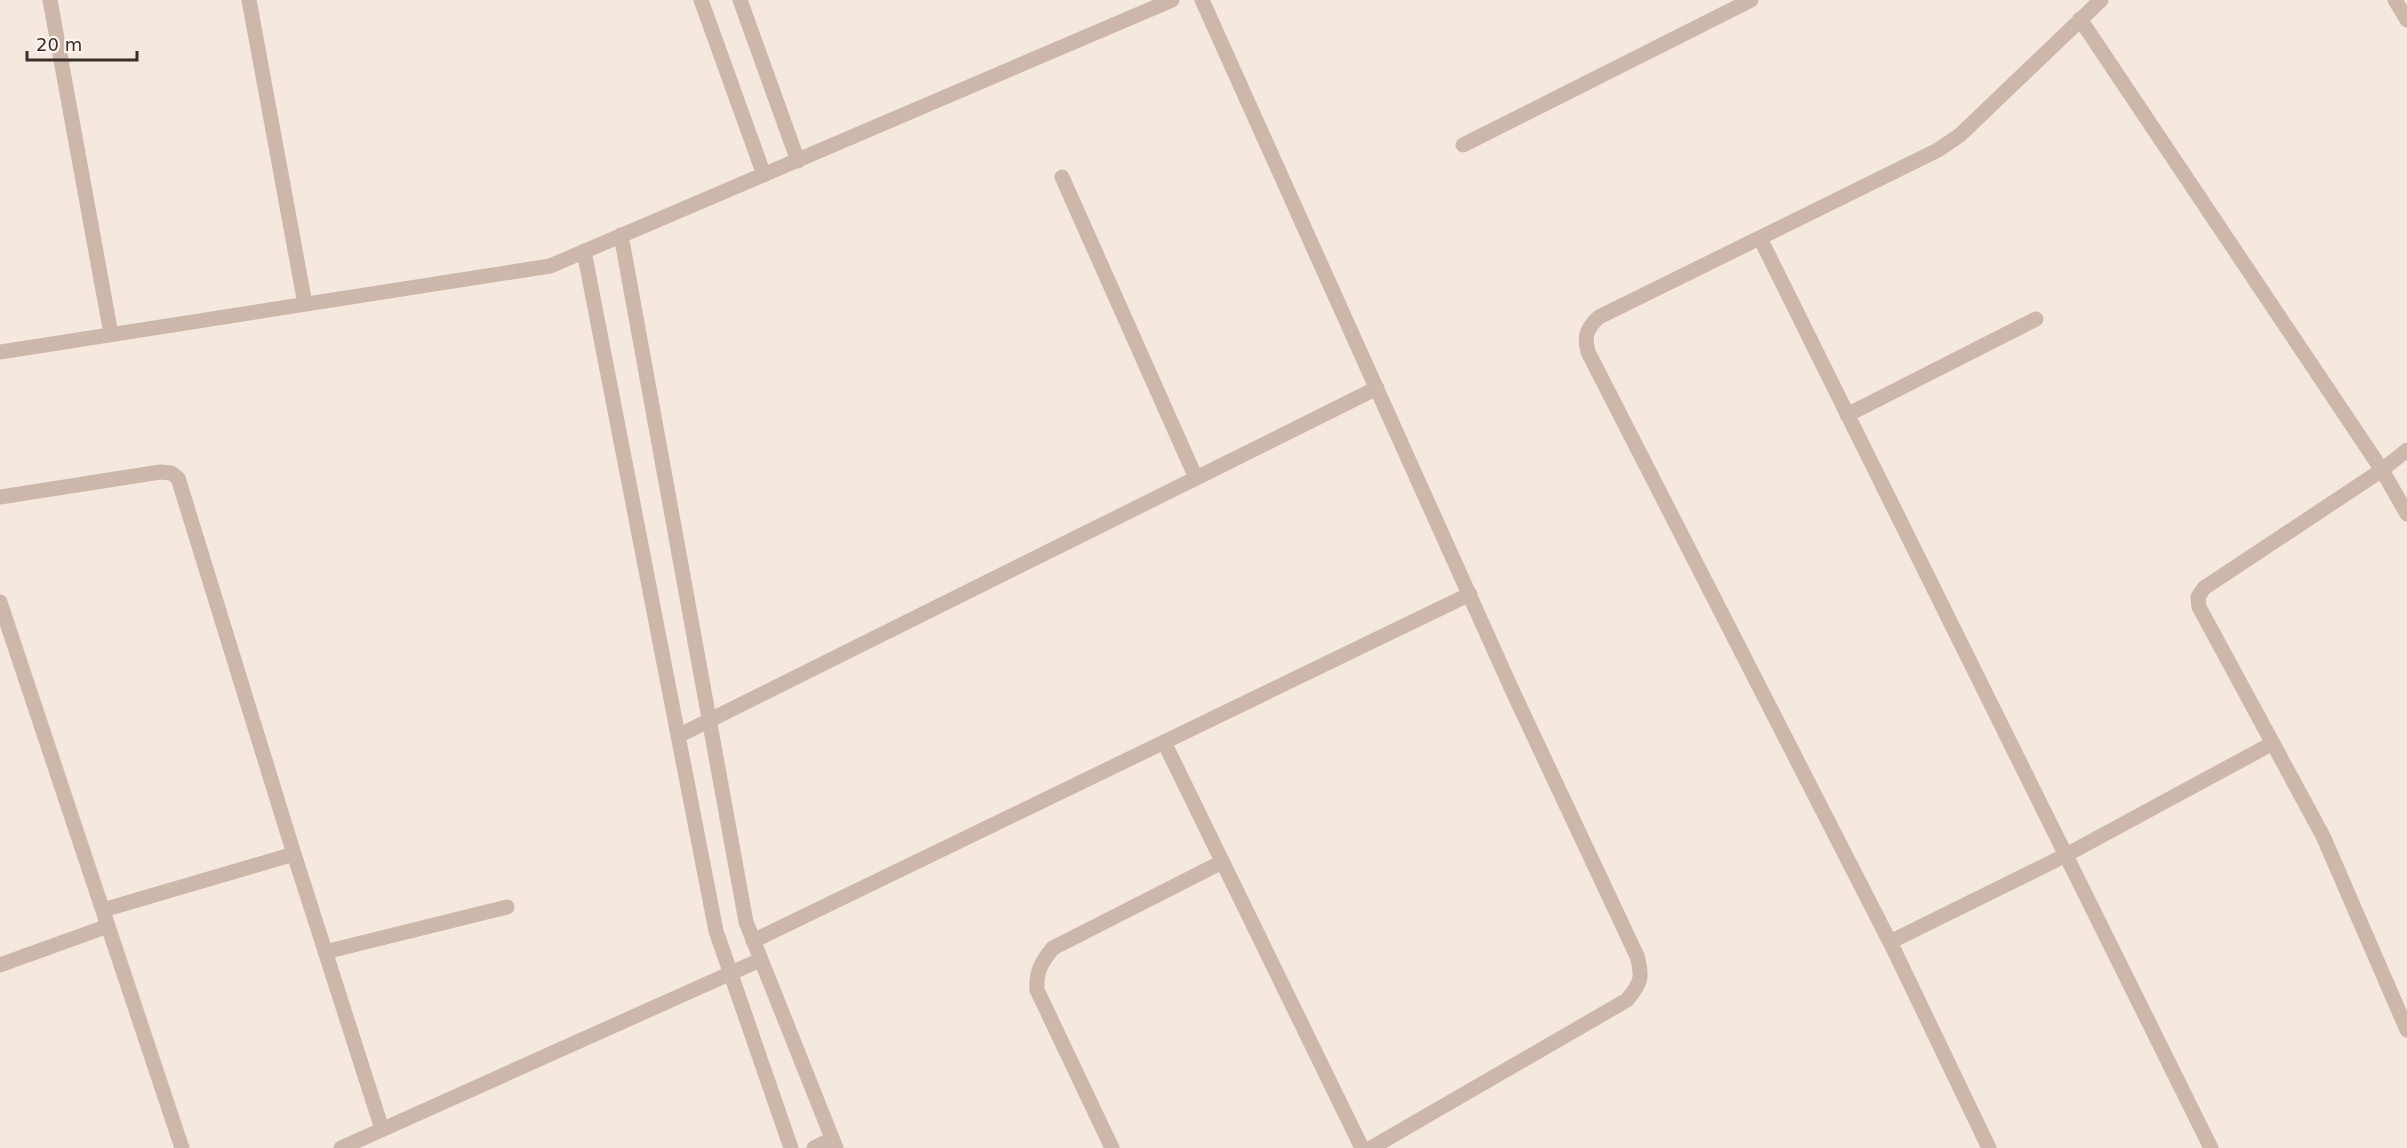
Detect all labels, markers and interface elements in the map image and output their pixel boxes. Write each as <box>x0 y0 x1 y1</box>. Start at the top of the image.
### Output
scale bar <box>27 24 136 62</box>
text: 20 m <box>36 34 82 55</box>

